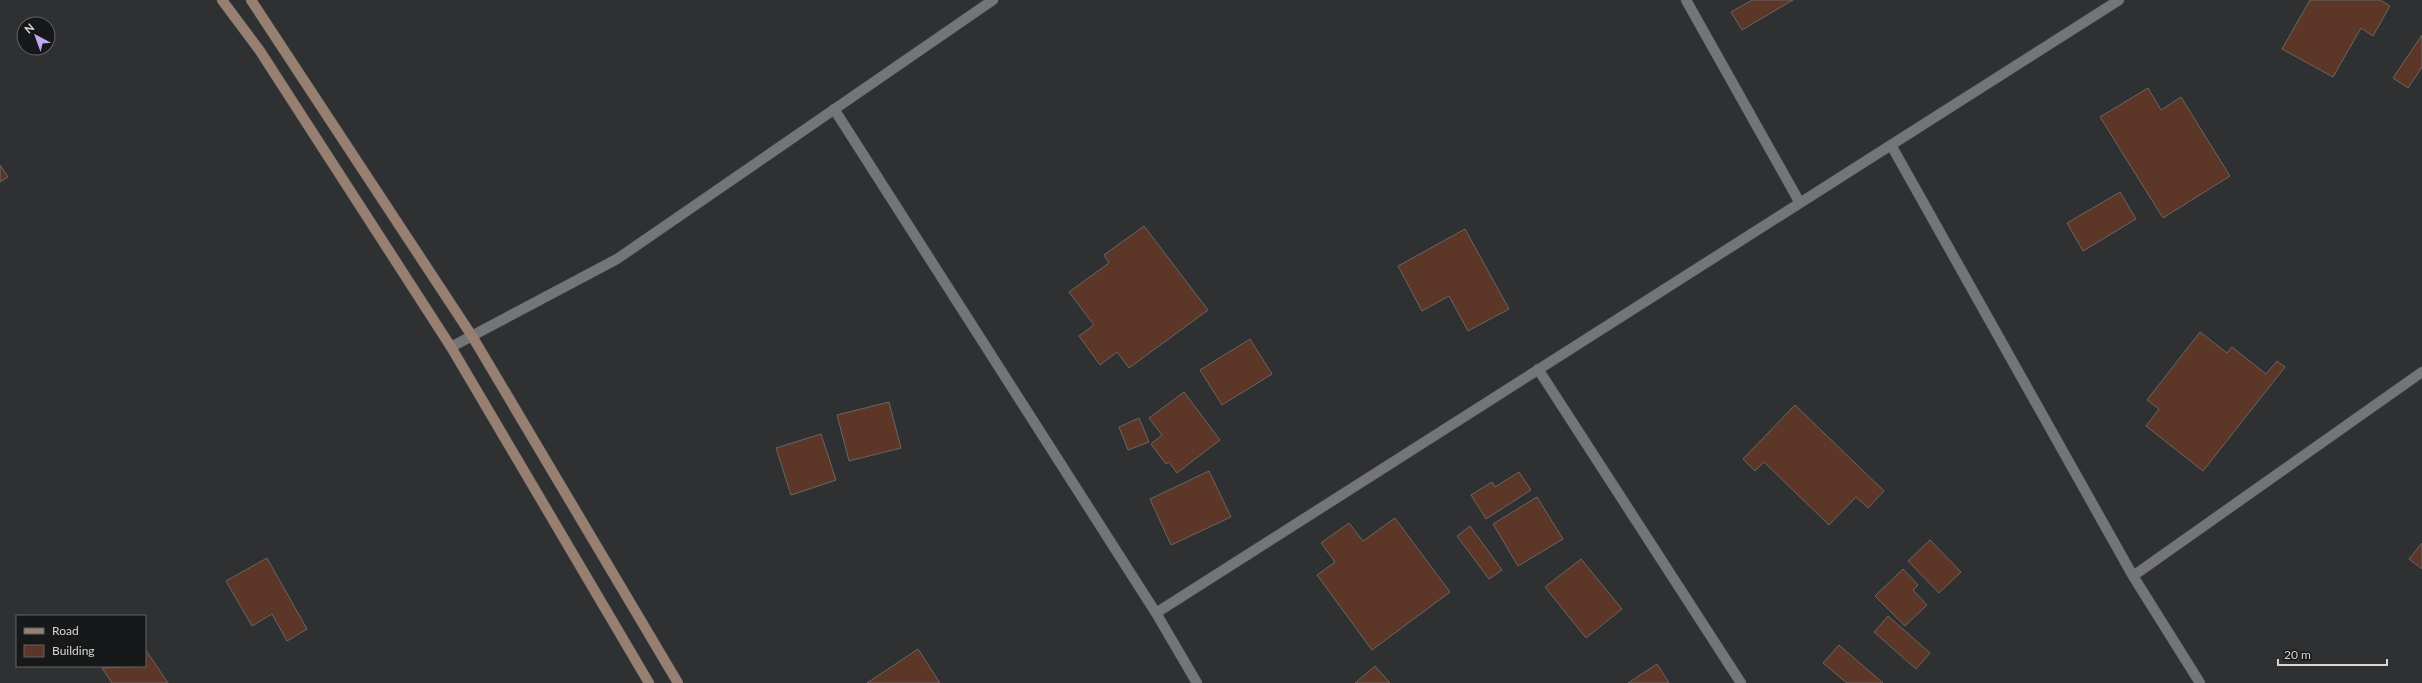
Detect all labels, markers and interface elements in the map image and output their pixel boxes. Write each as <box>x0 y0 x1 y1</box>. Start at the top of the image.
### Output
north arrow <box>16 16 56 56</box>
text: N <box>22 20 37 36</box>
legend <box>16 615 146 667</box>
text: Road <box>52 623 79 638</box>
scale bar <box>2278 641 2387 667</box>
text: Building <box>52 643 95 658</box>
text: 20 m <box>2284 647 2311 662</box>

